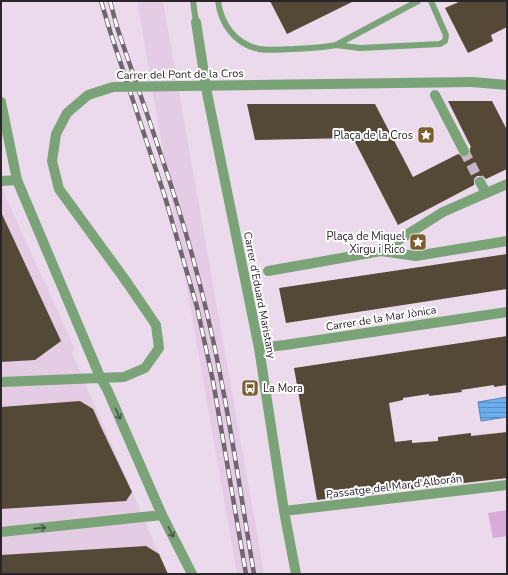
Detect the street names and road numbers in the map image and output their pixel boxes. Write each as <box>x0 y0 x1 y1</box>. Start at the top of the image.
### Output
street label: Carrer del Pont de la Cros <box>116 66 244 83</box>
street label: Carrer d'Eduard Maristany <box>240 230 279 360</box>
street label: Carrer de la Mar Jònica <box>325 302 438 335</box>
street label: Passatge del Mar d'Alborán <box>325 471 463 502</box>

